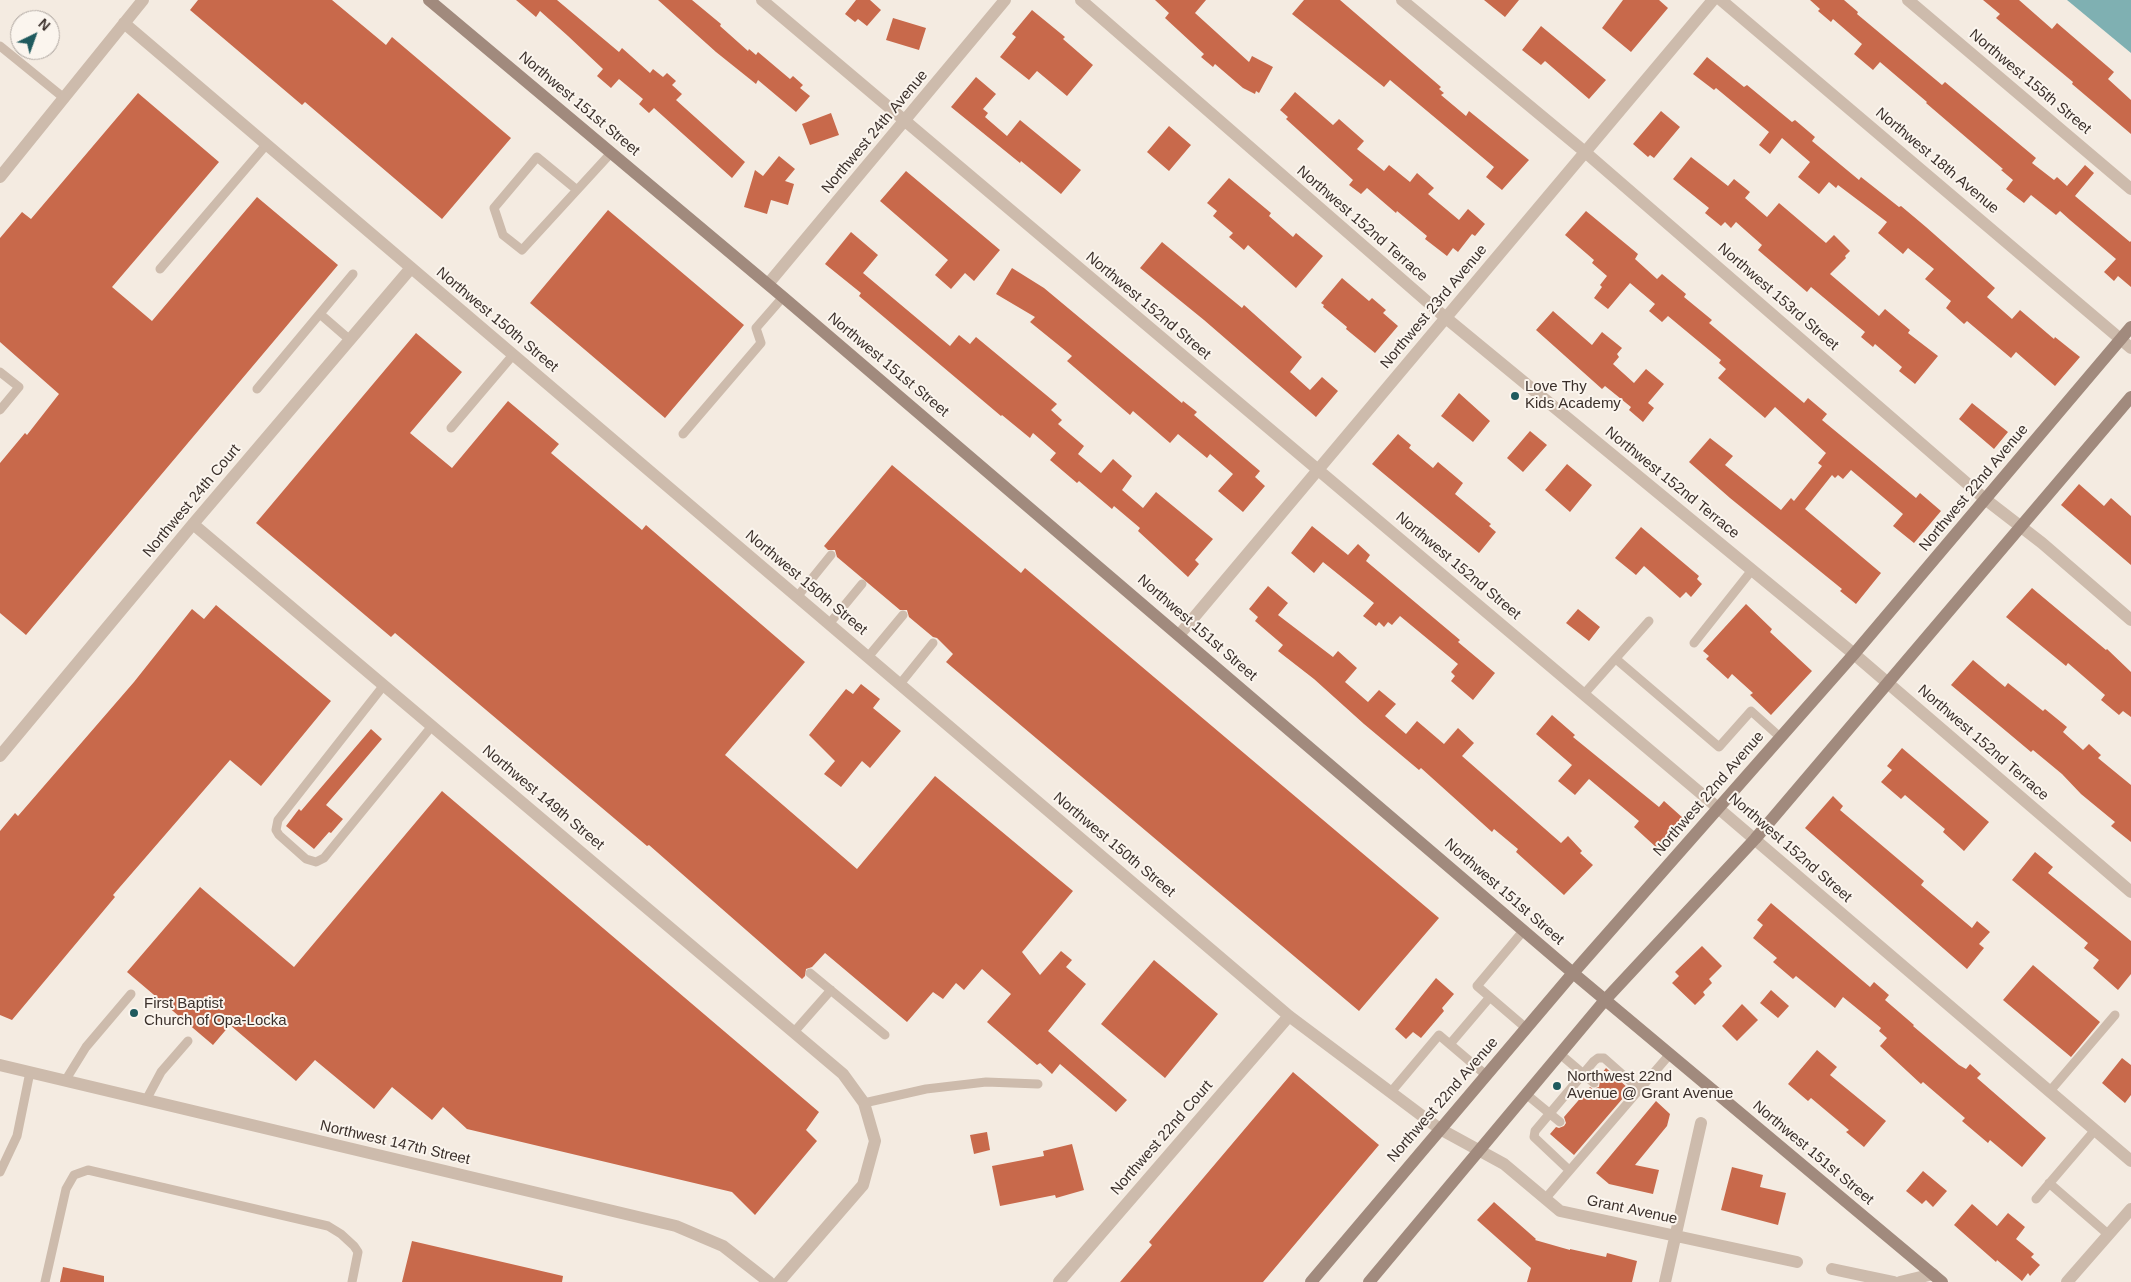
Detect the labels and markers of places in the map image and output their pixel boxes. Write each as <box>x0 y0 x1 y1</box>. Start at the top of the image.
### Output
place label: Love Thy Kids Academy <box>1525 378 1621 413</box>
marker: Love Thy Kids Academy <box>1509 390 1521 402</box>
place label: First Baptist Church of Opa-Locka <box>144 995 287 1030</box>
marker: First Baptist Church of Opa-Locka <box>128 1007 140 1019</box>
place label: Northwest 22nd Avenue @ Grant Avenue <box>1567 1068 1733 1103</box>
marker: Northwest 22nd Avenue @ Grant Avenue <box>1551 1080 1563 1092</box>

